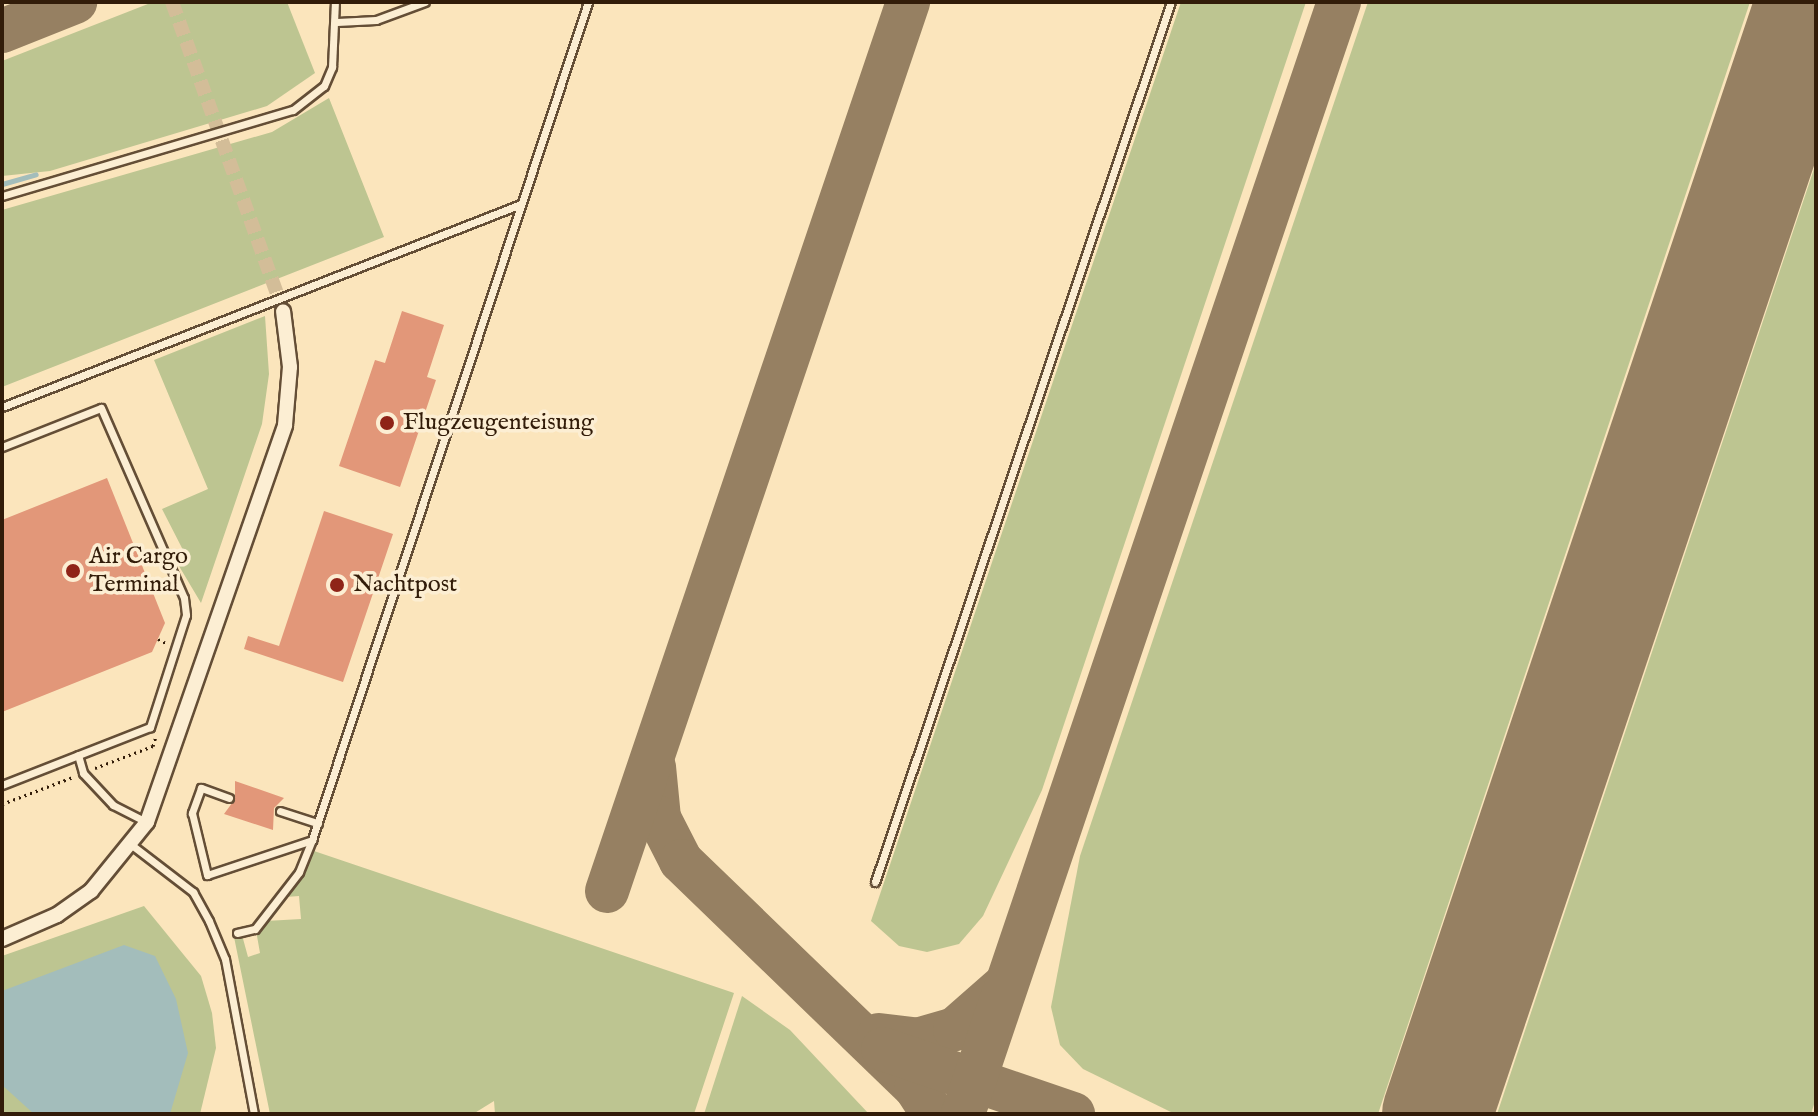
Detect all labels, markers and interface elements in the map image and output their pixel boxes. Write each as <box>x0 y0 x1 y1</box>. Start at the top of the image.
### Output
place label: Flugzeugenteisung <box>403 409 594 437</box>
marker: Flugzeugenteisung <box>378 414 396 432</box>
place label: Air Cargo Terminal <box>89 543 188 599</box>
marker: Air Cargo Terminal <box>64 562 82 580</box>
place label: Nachtpost <box>353 571 457 599</box>
marker: Nachtpost <box>328 576 346 594</box>

